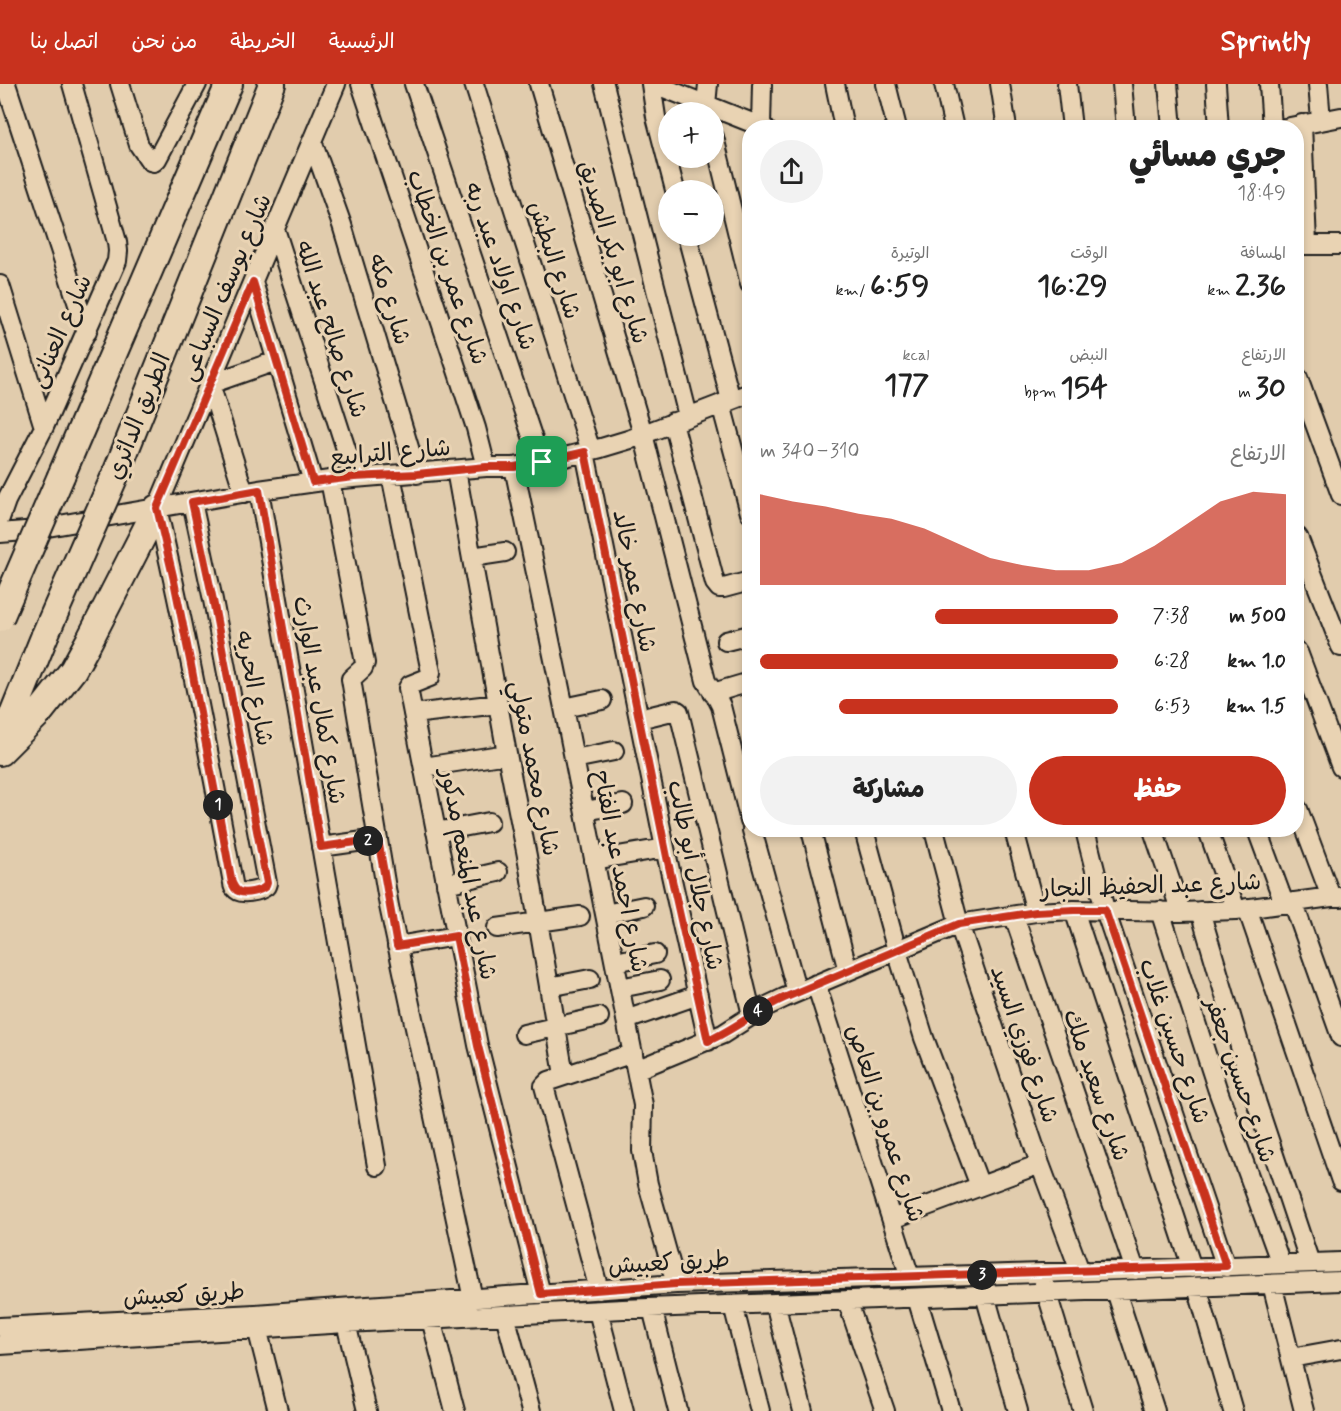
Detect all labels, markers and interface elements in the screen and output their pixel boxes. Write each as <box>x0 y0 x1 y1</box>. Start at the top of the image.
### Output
text: Sprintly <box>1220 24 1311 61</box>
text: اتصل بنا <box>30 28 98 56</box>
text: من نحن <box>131 28 197 56</box>
text: الخريطة <box>230 28 296 56</box>
text: الرئيسية <box>329 28 395 56</box>
map controls <box>658 102 724 246</box>
button: + <box>658 102 724 168</box>
text: جري مسائي <box>1129 135 1286 179</box>
button: share <box>760 140 823 203</box>
street label: شارع ابو بكر الصديق <box>570 157 655 348</box>
street label: شارع عمر بن الخطاب <box>399 166 495 369</box>
street label: شارع اولاد عبد ربه <box>456 178 543 355</box>
button: − <box>658 180 724 246</box>
text: 18:49 <box>1237 180 1286 207</box>
street label: شارع يوسف السباعى <box>173 189 280 386</box>
street label: شارع البطش <box>520 198 587 323</box>
street label: شارع صالح عبد الله <box>287 237 374 422</box>
text: الوتيرة <box>891 243 929 264</box>
text: الوقت <box>1070 243 1108 264</box>
text: المسافة <box>1240 243 1286 264</box>
street label: شارع مكه <box>360 250 417 349</box>
text: 6:59 <box>870 267 929 306</box>
text: 16:29 <box>1037 267 1108 306</box>
text: 2.36 <box>1235 267 1286 306</box>
street label: شارع العنانى <box>23 270 100 393</box>
text: /km <box>835 280 870 301</box>
text: km <box>1207 280 1235 301</box>
text: kcal <box>902 345 929 366</box>
text: النبض <box>1069 345 1108 366</box>
text: الارتفاع <box>1241 345 1286 366</box>
street label: الطريق الدائري <box>100 349 179 485</box>
text: 177 <box>884 366 929 405</box>
text: 154 <box>1061 369 1108 408</box>
text: 30 <box>1255 369 1286 408</box>
text: bpm <box>1024 382 1061 403</box>
text: m <box>1238 382 1255 403</box>
street label: شارع الترابيع <box>328 433 452 474</box>
pin <box>516 436 567 487</box>
text: 310–340 m <box>760 438 860 465</box>
text: الارتفاع <box>1230 441 1286 468</box>
icon: arrive <box>525 445 558 478</box>
street label: شارع عمر خالد <box>605 507 663 655</box>
street label: شارع كمال عبد الوارث <box>285 594 352 807</box>
text: 7:38 <box>1153 603 1190 630</box>
text: 500 m <box>1229 603 1286 630</box>
street label: شارع الحريه <box>227 628 280 749</box>
text: 6:28 <box>1154 648 1190 675</box>
text: 1.0 km <box>1227 648 1286 675</box>
street label: شارع محمد متولي <box>497 678 566 859</box>
text: 6:53 <box>1154 693 1190 720</box>
text: 1.5 km <box>1226 693 1286 720</box>
button: مشاركة <box>760 756 1017 825</box>
button: حفظ <box>1029 756 1286 825</box>
street label: شارع عبد المنعم مدكور <box>430 764 503 983</box>
street label: شارع احمد عبد الفتاح <box>585 767 654 975</box>
street label: شارع جلال أبو طالب <box>659 777 731 973</box>
pin: 1 <box>203 790 233 820</box>
text: 1 <box>214 794 222 815</box>
pin: 2 <box>353 826 383 856</box>
text: 2 <box>364 830 372 851</box>
street label: شارع عبد الحفيظ النجار <box>1038 867 1262 906</box>
street label: شارع حسين غلاب <box>1131 955 1216 1128</box>
street label: شارع فوزي السيد <box>982 962 1065 1127</box>
street label: شارع حسين جعفر <box>1196 992 1282 1167</box>
pin: 4 <box>743 996 773 1026</box>
text: 4 <box>753 1000 763 1021</box>
street label: شارع سعيد ملك <box>1055 1005 1136 1166</box>
street label: شارع عمرو بن العاص <box>838 1021 931 1226</box>
street label: طريق كعبيش <box>607 1245 731 1282</box>
pin: 3 <box>967 1260 997 1290</box>
text: 3 <box>978 1264 986 1285</box>
street label: طريق كعبيش <box>122 1277 246 1314</box>

